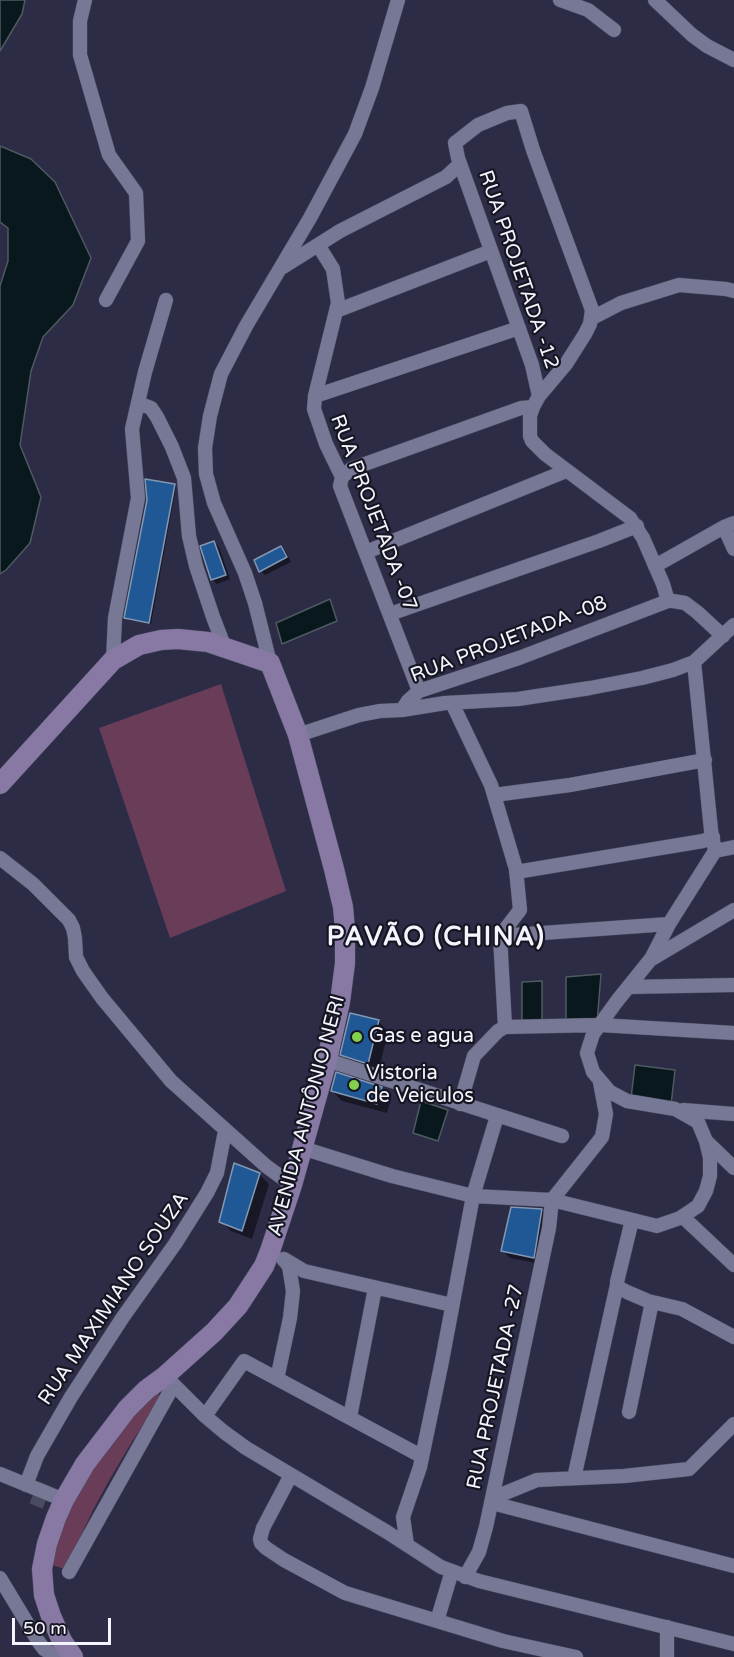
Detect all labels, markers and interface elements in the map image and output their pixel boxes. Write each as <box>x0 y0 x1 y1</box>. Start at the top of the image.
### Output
street label: RUA PROJETADA -12 <box>473 167 563 373</box>
street label: RUA PROJETADA -07 <box>324 411 422 615</box>
street label: RUA PROJETADA -08 <box>407 591 611 689</box>
district label: PAVÃO (CHINA) <box>327 922 545 954</box>
street label: AVENIDA ANTÔNIO NERI <box>263 993 351 1239</box>
place label: Gas e agua <box>369 1025 474 1049</box>
marker: Gas e agua <box>350 1030 364 1044</box>
place label: Vistoria de Veiculos <box>366 1062 474 1109</box>
marker: Vistoria de Veiculos <box>347 1078 361 1092</box>
street label: RUA MAXIMIANO SOUZA <box>34 1188 194 1410</box>
street label: RUA PROJETADA -27 <box>463 1282 529 1492</box>
scale bar <box>15 1606 114 1644</box>
text: 50 m <box>23 1617 67 1639</box>

